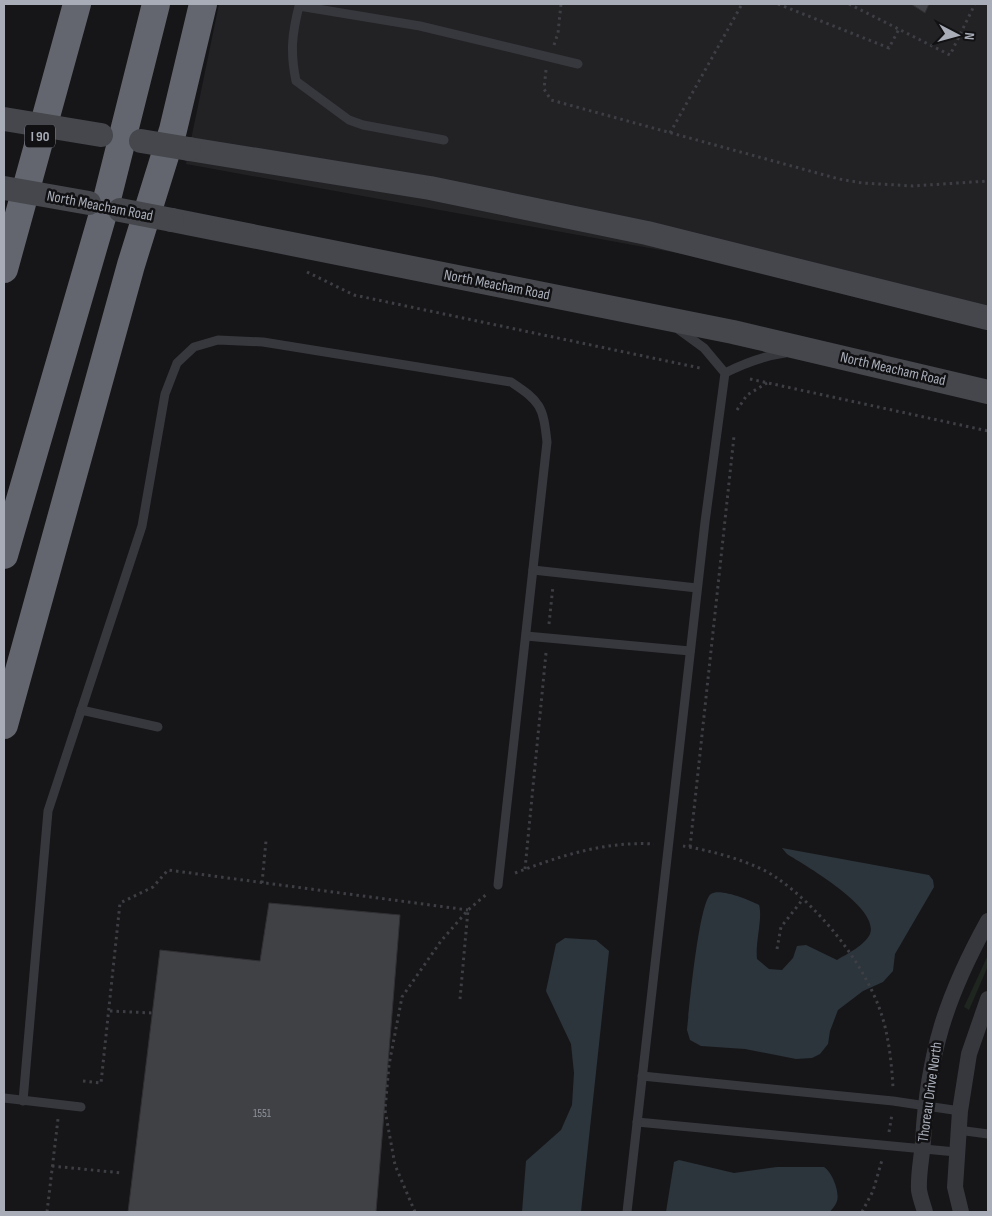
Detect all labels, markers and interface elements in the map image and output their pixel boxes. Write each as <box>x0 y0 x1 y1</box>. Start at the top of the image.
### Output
north arrow <box>932 10 982 60</box>
text: N <box>961 32 978 41</box>
road number: I 90 <box>25 124 55 148</box>
street label: North Meacham Road <box>45 186 155 226</box>
street label: North Meacham Road <box>442 265 552 305</box>
street label: North Meacham Road <box>838 348 948 390</box>
street label: Thoreau Drive North <box>914 1041 946 1143</box>
house number: 1551 <box>253 1106 272 1121</box>

